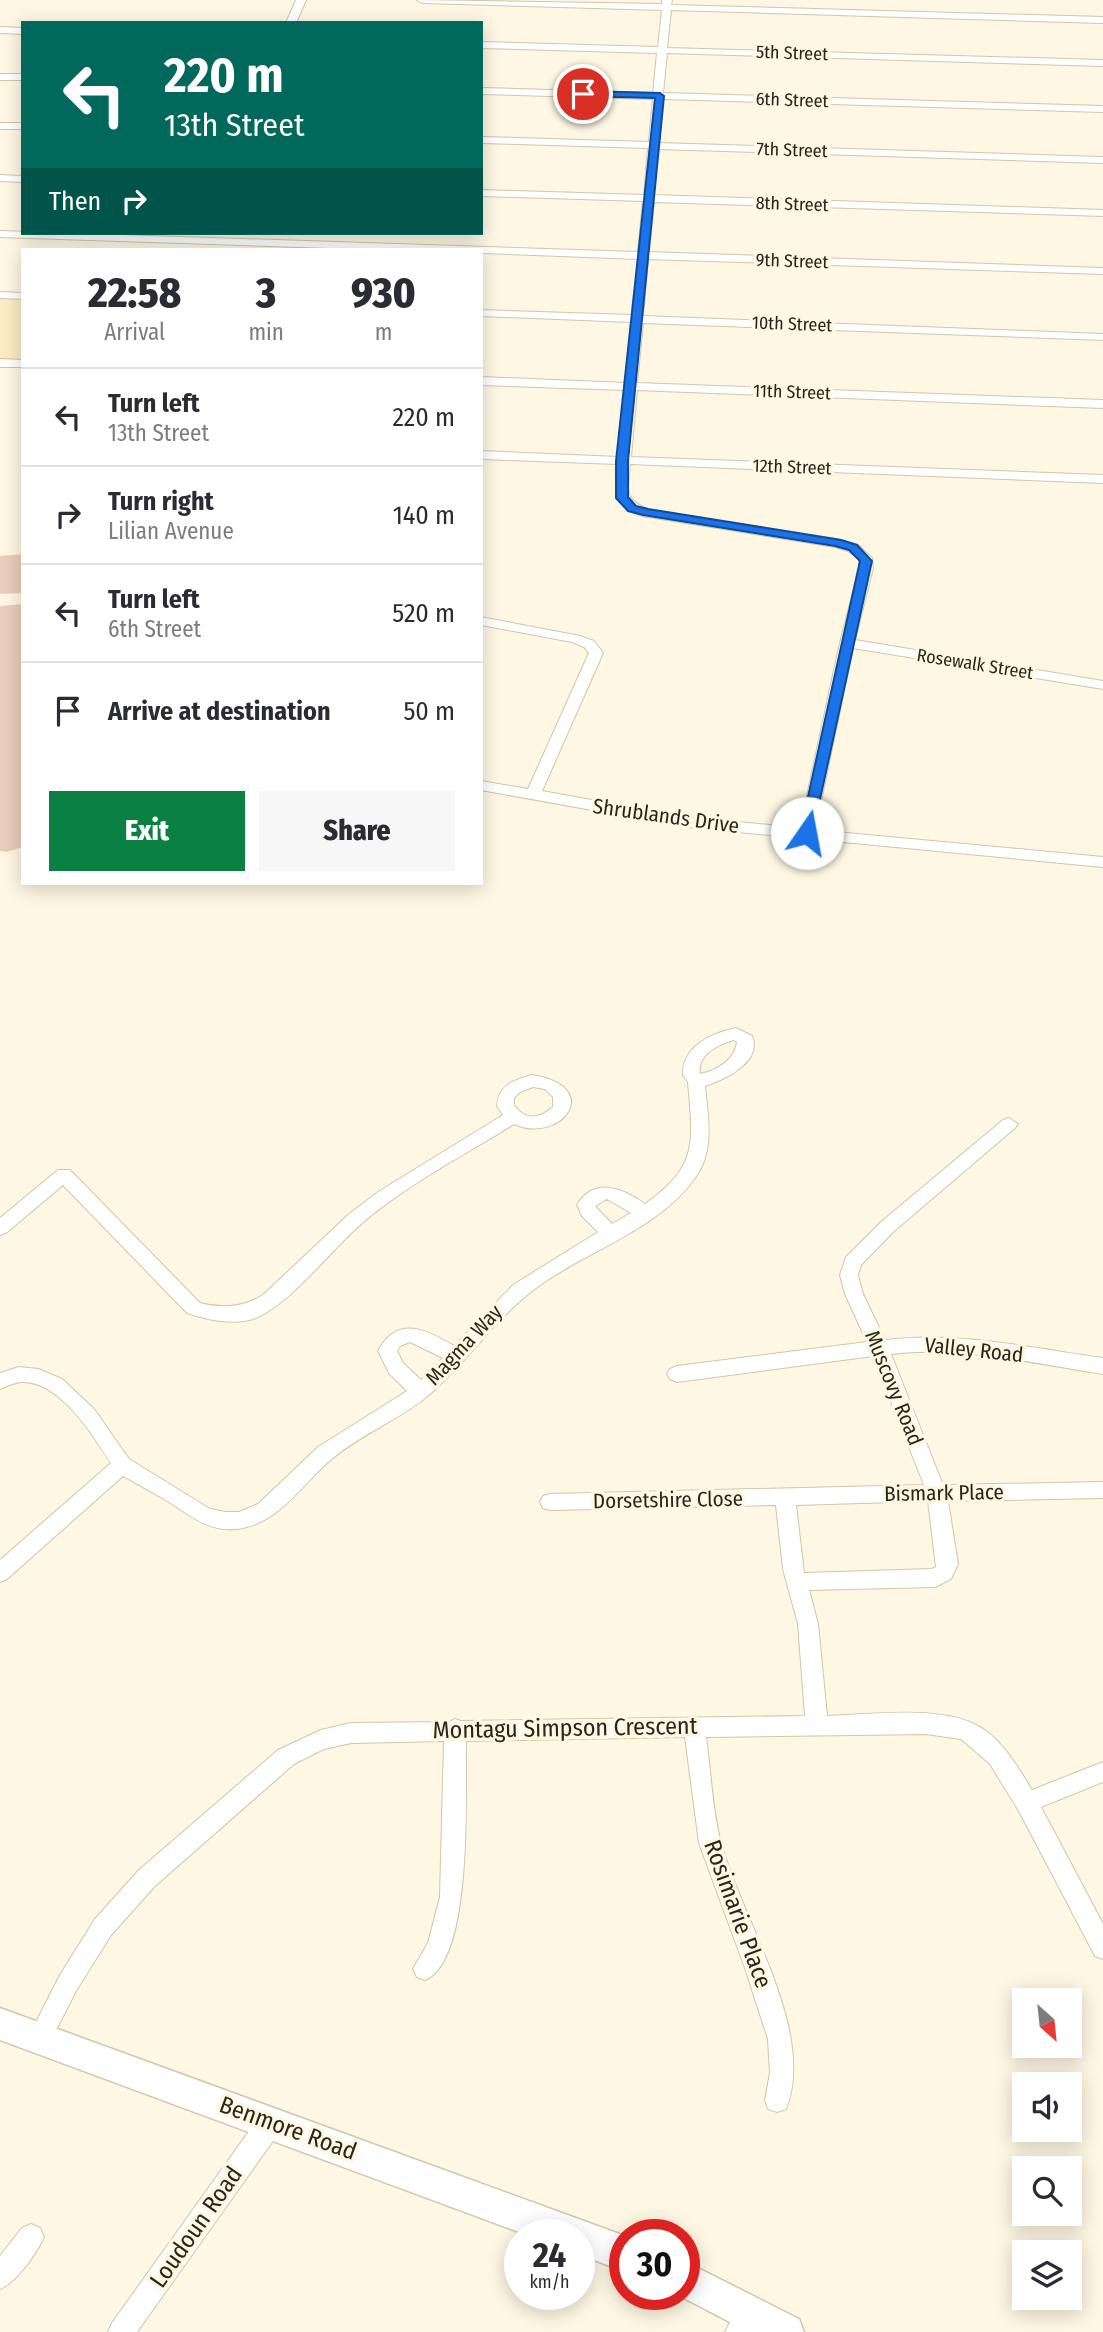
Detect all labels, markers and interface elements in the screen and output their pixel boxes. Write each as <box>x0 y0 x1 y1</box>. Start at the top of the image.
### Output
street label: 5th Street <box>756 41 828 65</box>
text: 220 m <box>164 46 284 105</box>
icon: left <box>49 49 140 140</box>
pin <box>553 64 613 124</box>
icon: arrive <box>564 75 602 113</box>
street label: 6th Street <box>755 88 829 112</box>
text: 13th Street <box>164 106 304 144</box>
street label: 7th Street <box>756 138 828 162</box>
icon: right <box>115 182 153 220</box>
text: Then <box>49 186 101 217</box>
street label: 8th Street <box>755 192 829 216</box>
street label: 9th Street <box>755 249 829 273</box>
text: 22:58 <box>88 268 181 318</box>
text: 3 <box>256 268 276 318</box>
text: 930 <box>351 268 416 318</box>
street label: 10th Street <box>752 312 833 336</box>
text: Arrival <box>104 318 165 346</box>
text: min <box>248 318 284 346</box>
text: m <box>375 318 392 346</box>
street label: 11th Street <box>753 380 831 404</box>
text: Turn left <box>108 388 200 419</box>
icon: left <box>49 398 87 436</box>
text: 220 m <box>392 402 455 433</box>
text: 13th Street <box>108 419 209 447</box>
street label: 12th Street <box>752 455 832 479</box>
text: Turn right <box>108 486 214 517</box>
icon: right <box>49 496 87 534</box>
text: 140 m <box>393 500 455 531</box>
text: Lilian Avenue <box>108 517 234 545</box>
text: Turn left <box>108 584 200 615</box>
icon: left <box>49 594 87 632</box>
text: 520 m <box>392 598 455 629</box>
text: 6th Street <box>108 615 201 643</box>
street label: Rosewalk Street <box>915 644 1035 684</box>
icon: arrive <box>49 692 87 730</box>
text: Arrive at destination <box>108 696 331 727</box>
text: 50 m <box>403 696 455 727</box>
button: Exit <box>49 791 245 871</box>
button: Share <box>259 791 455 871</box>
street label: Shrublands Drive <box>591 793 741 839</box>
position arrow <box>770 796 844 870</box>
street label: Magma Way <box>420 1299 508 1391</box>
street label: Muscovy Road <box>859 1327 929 1449</box>
street label: Valley Road <box>923 1332 1025 1368</box>
street label: Bismark Place <box>884 1479 1004 1507</box>
street label: Dorsetshire Close <box>593 1486 743 1514</box>
street label: Montagu Simpson Crescent <box>432 1712 698 1744</box>
street label: Rosimarie Place <box>698 1836 778 1992</box>
north arrow <box>1012 1988 1082 2058</box>
map controls <box>1012 1988 1082 2310</box>
button: sound <box>1012 2072 1082 2142</box>
street label: Benmore Road <box>216 2090 360 2166</box>
button: search <box>1012 2156 1082 2226</box>
street label: Loudoun Road <box>144 2161 248 2293</box>
speed limit sign: 30 <box>609 2219 700 2310</box>
text: 24 <box>533 2234 566 2276</box>
button: layers <box>1012 2240 1082 2310</box>
text: km/h <box>529 2271 570 2293</box>

